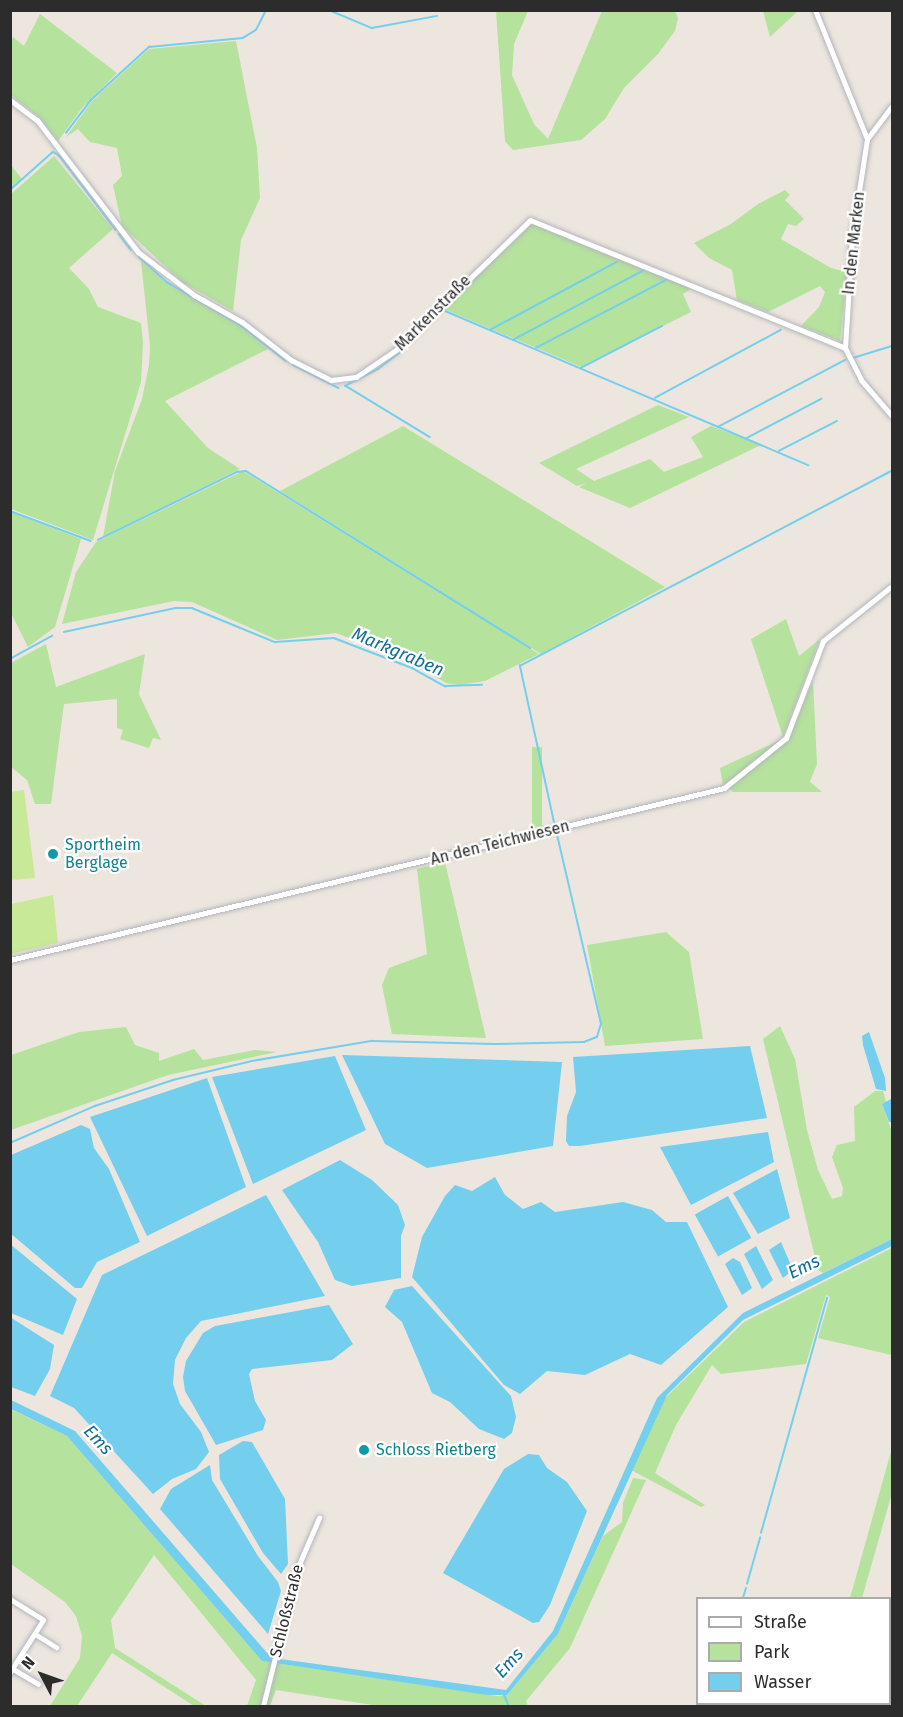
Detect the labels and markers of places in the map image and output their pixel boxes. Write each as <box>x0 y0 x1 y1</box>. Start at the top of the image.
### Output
place label: Sportheim Berglage <box>65 835 141 873</box>
marker: Sportheim Berglage <box>46 847 60 861</box>
place label: Schloss Rietberg <box>376 1440 496 1460</box>
marker: Schloss Rietberg <box>357 1443 371 1457</box>

